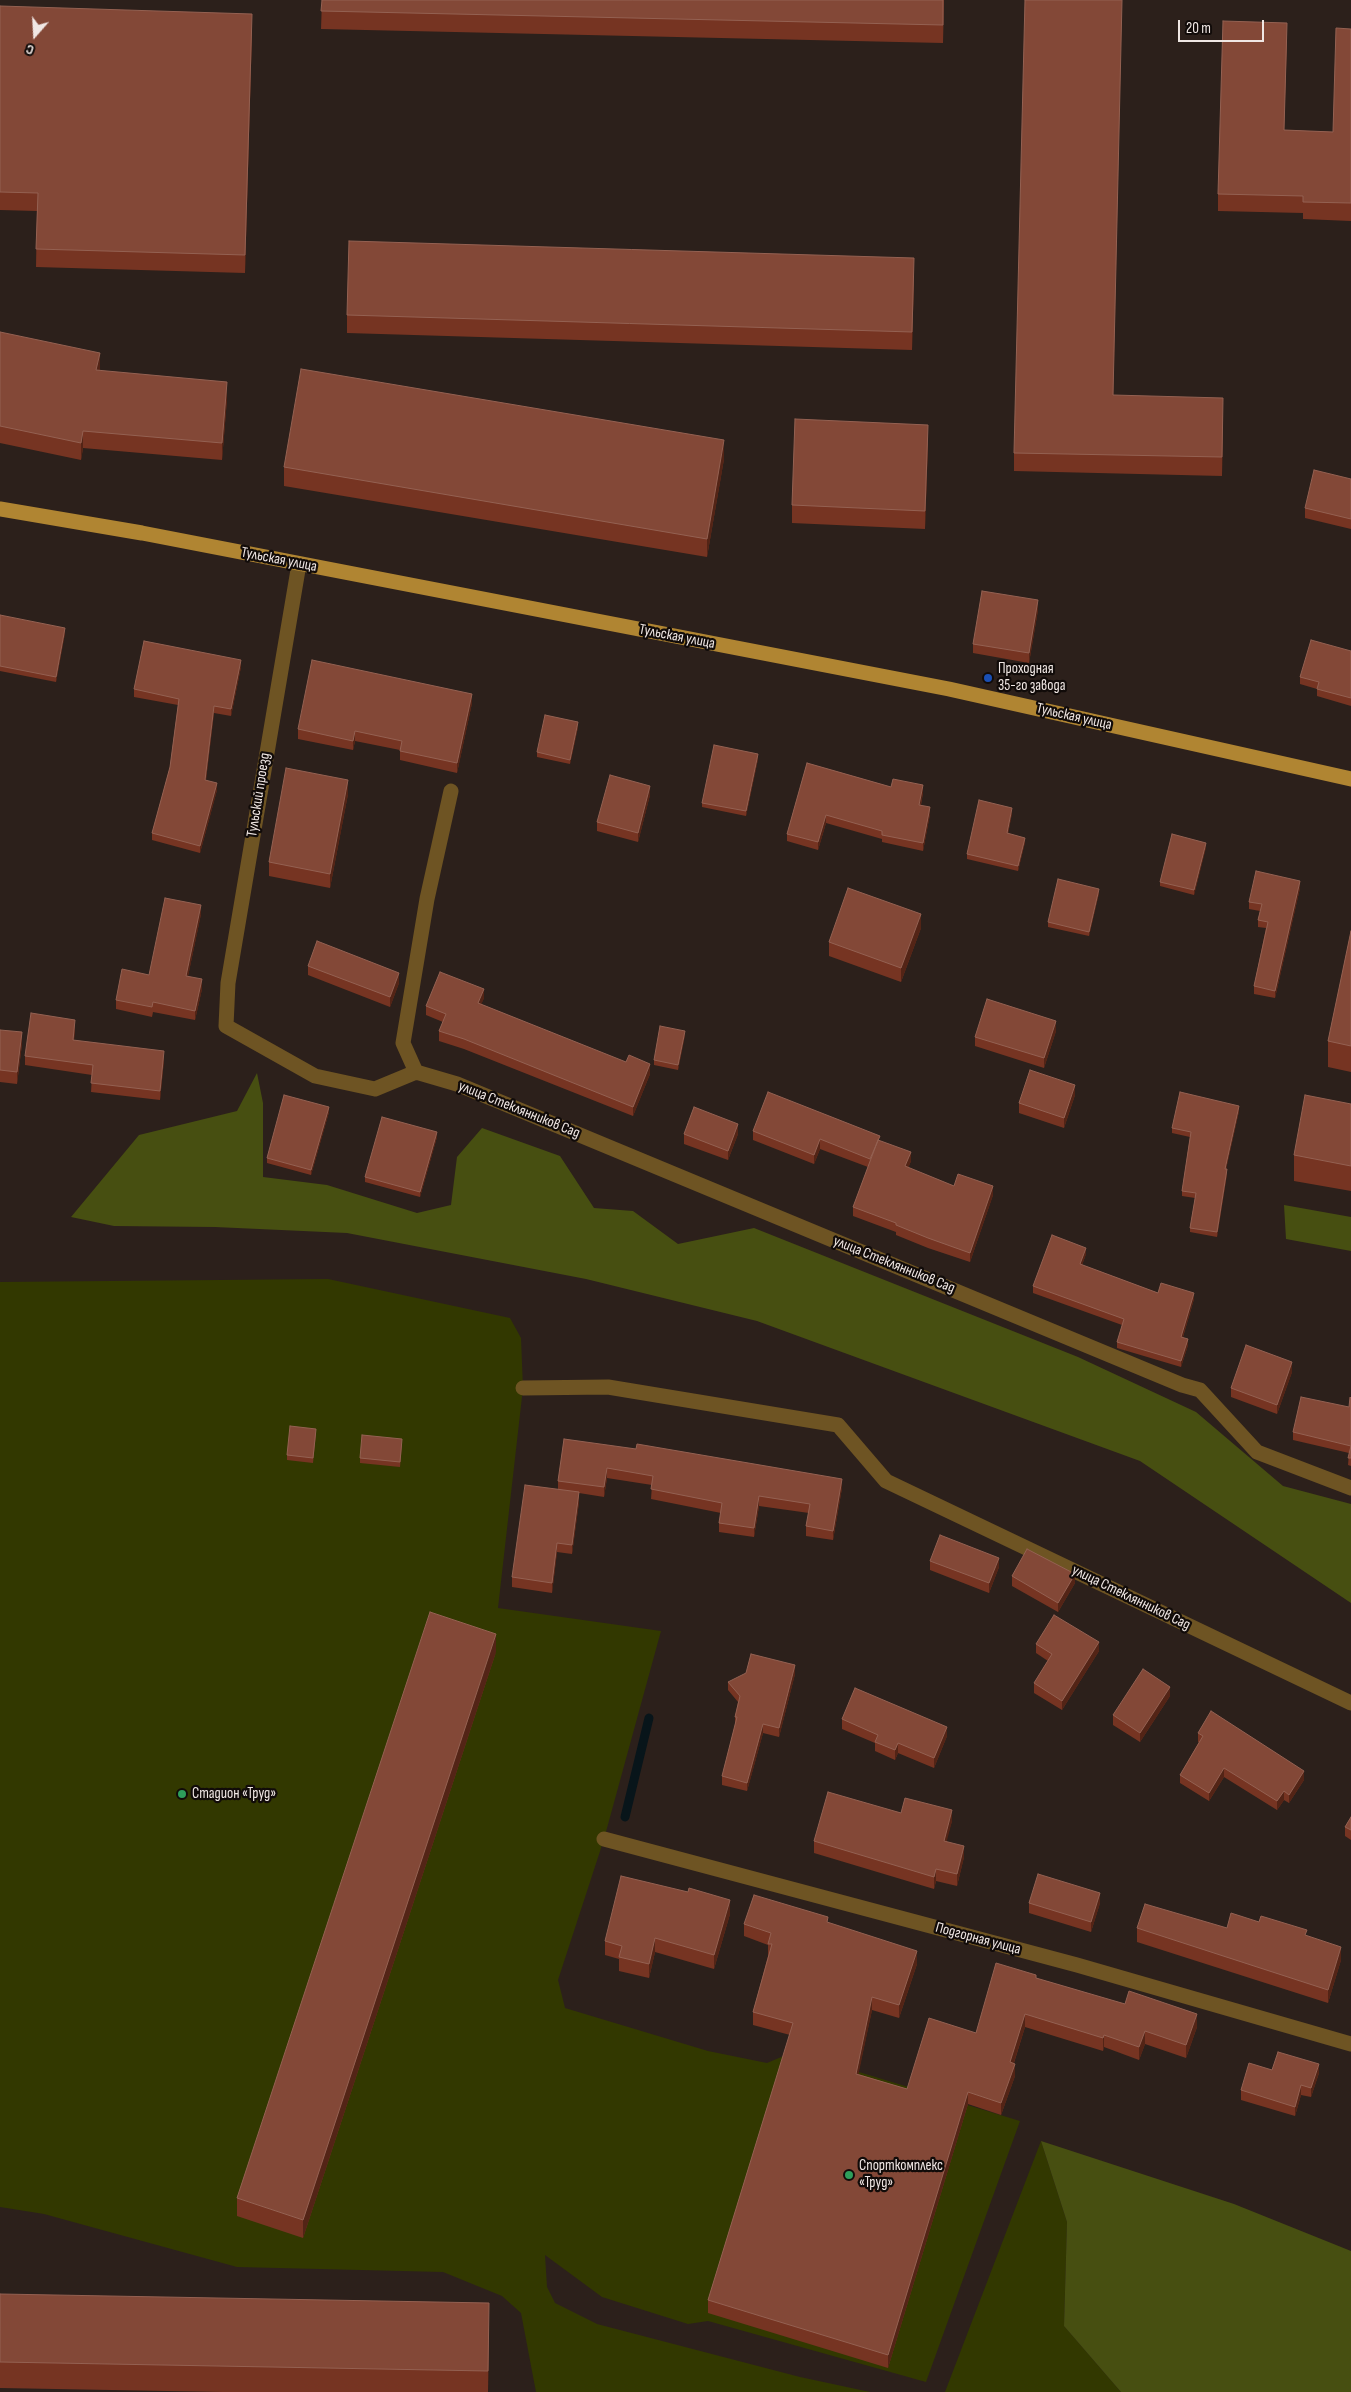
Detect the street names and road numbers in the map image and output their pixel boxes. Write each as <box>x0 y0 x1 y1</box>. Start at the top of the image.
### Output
street label: Тульская улица <box>240 544 318 576</box>
street label: Тульская улица <box>638 621 716 653</box>
street label: Тульская улица <box>1035 700 1113 734</box>
street label: Тульский проезд <box>243 752 275 838</box>
street label: улица Стеклянников Сад <box>456 1077 582 1143</box>
street label: улица Стеклянников Сад <box>831 1232 957 1298</box>
street label: улица Стеклянников Сад <box>1069 1561 1193 1635</box>
street label: Подгорная улица <box>933 1919 1023 1959</box>

